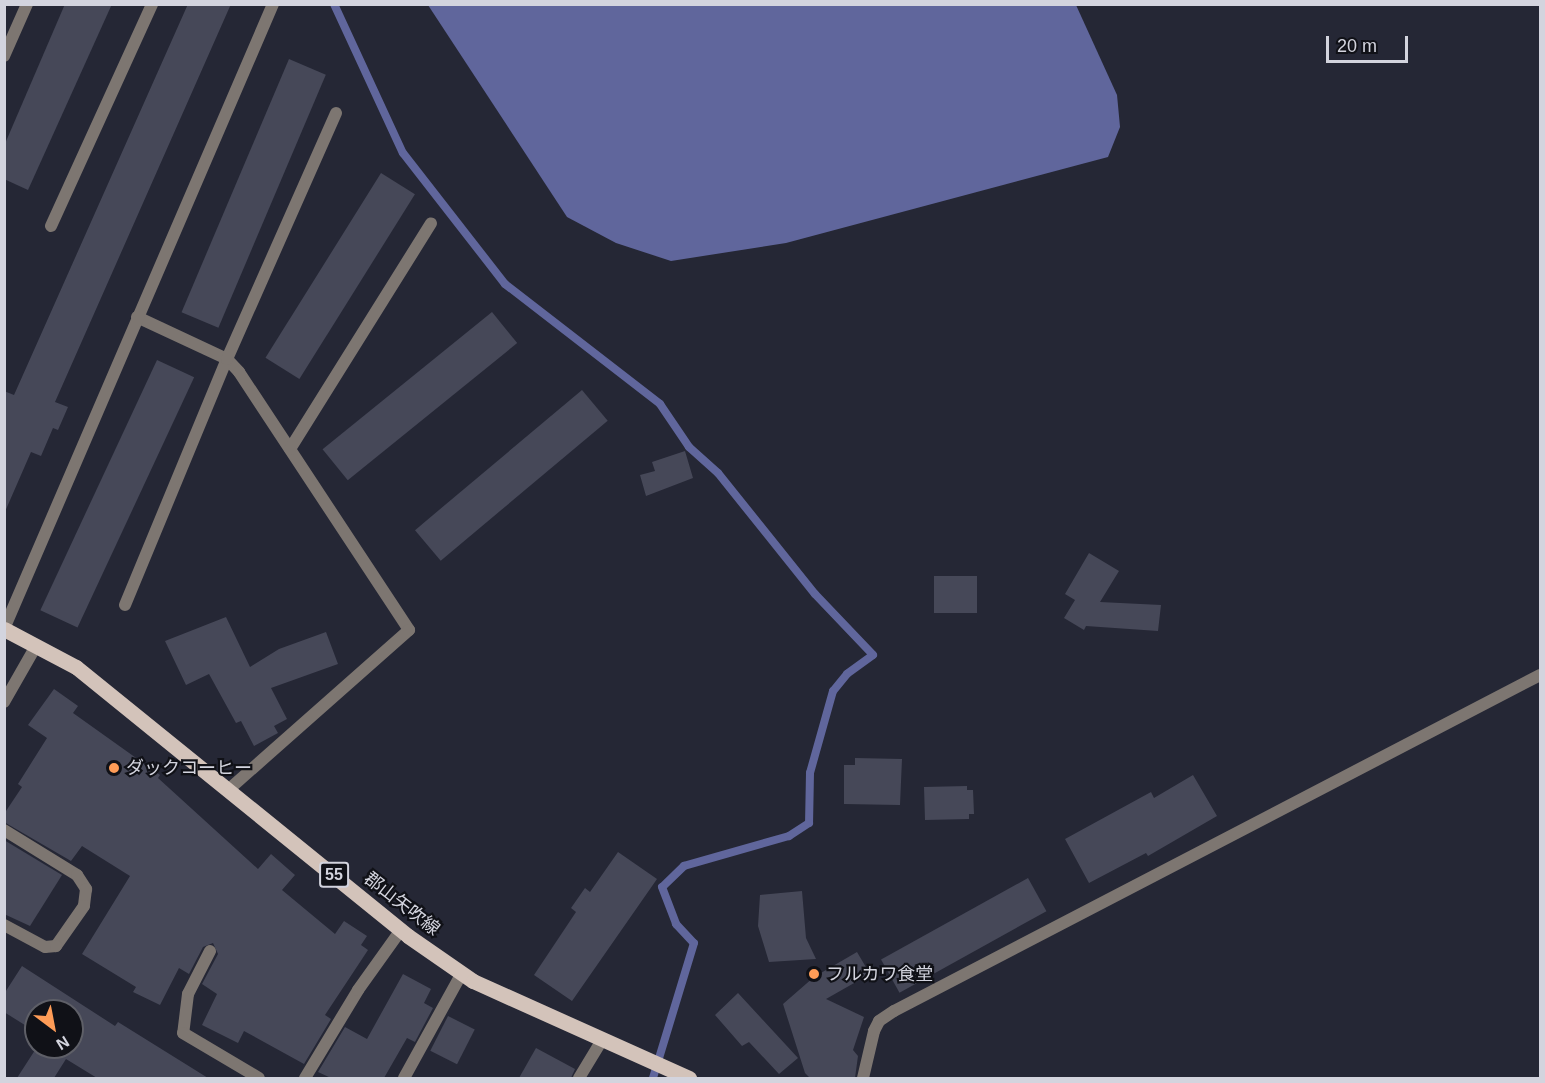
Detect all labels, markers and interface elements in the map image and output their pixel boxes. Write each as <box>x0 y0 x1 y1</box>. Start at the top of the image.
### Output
scale bar <box>1329 24 1412 62</box>
text: 20 m <box>1337 36 1377 56</box>
place label: ダックコーヒー <box>126 757 252 779</box>
marker: ダックコーヒー <box>107 761 121 775</box>
road number: 55 <box>319 862 349 888</box>
street label: 郡山矢吹線 <box>360 868 444 940</box>
place label: フルカワ食堂 <box>826 963 934 985</box>
marker: フルカワ食堂 <box>807 967 821 981</box>
north arrow <box>24 999 84 1059</box>
text: N <box>53 1033 72 1053</box>

